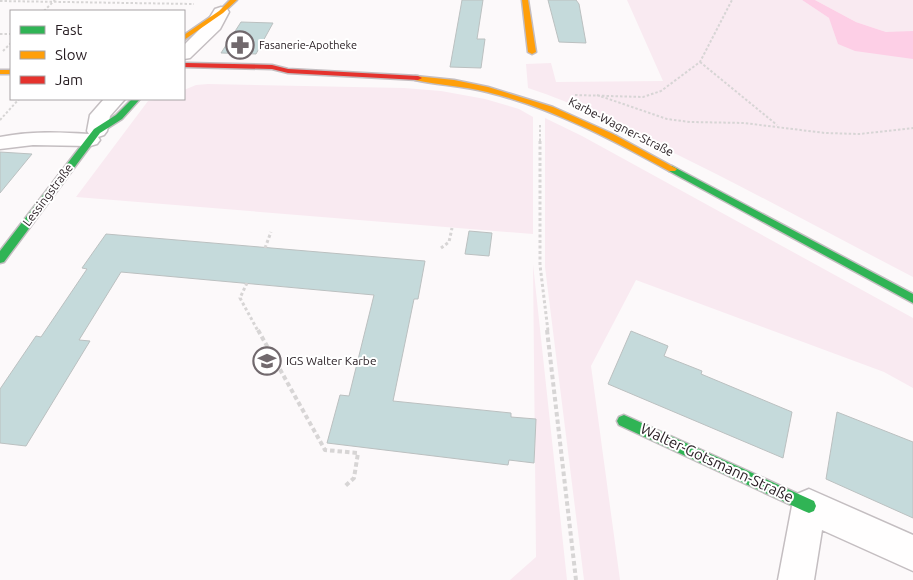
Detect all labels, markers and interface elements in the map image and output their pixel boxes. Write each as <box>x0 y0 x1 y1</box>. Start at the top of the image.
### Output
legend <box>10 10 185 100</box>
text: Fast <box>55 21 83 38</box>
pharmacy icon: Fasanerie-Apotheke <box>225 30 255 60</box>
place label: Fasanerie-Apotheke <box>259 39 357 51</box>
text: Slow <box>55 46 88 63</box>
text: Jam <box>55 71 83 88</box>
street label: Karbe-Wagner-Straße <box>567 94 676 159</box>
street label: Lessingstraße <box>20 161 75 228</box>
school or university icon: IGS Walter Karbe <box>252 346 282 376</box>
place label: IGS Walter Karbe <box>286 354 377 367</box>
street label: Walter-Gotsmann-Straße <box>638 420 796 506</box>

